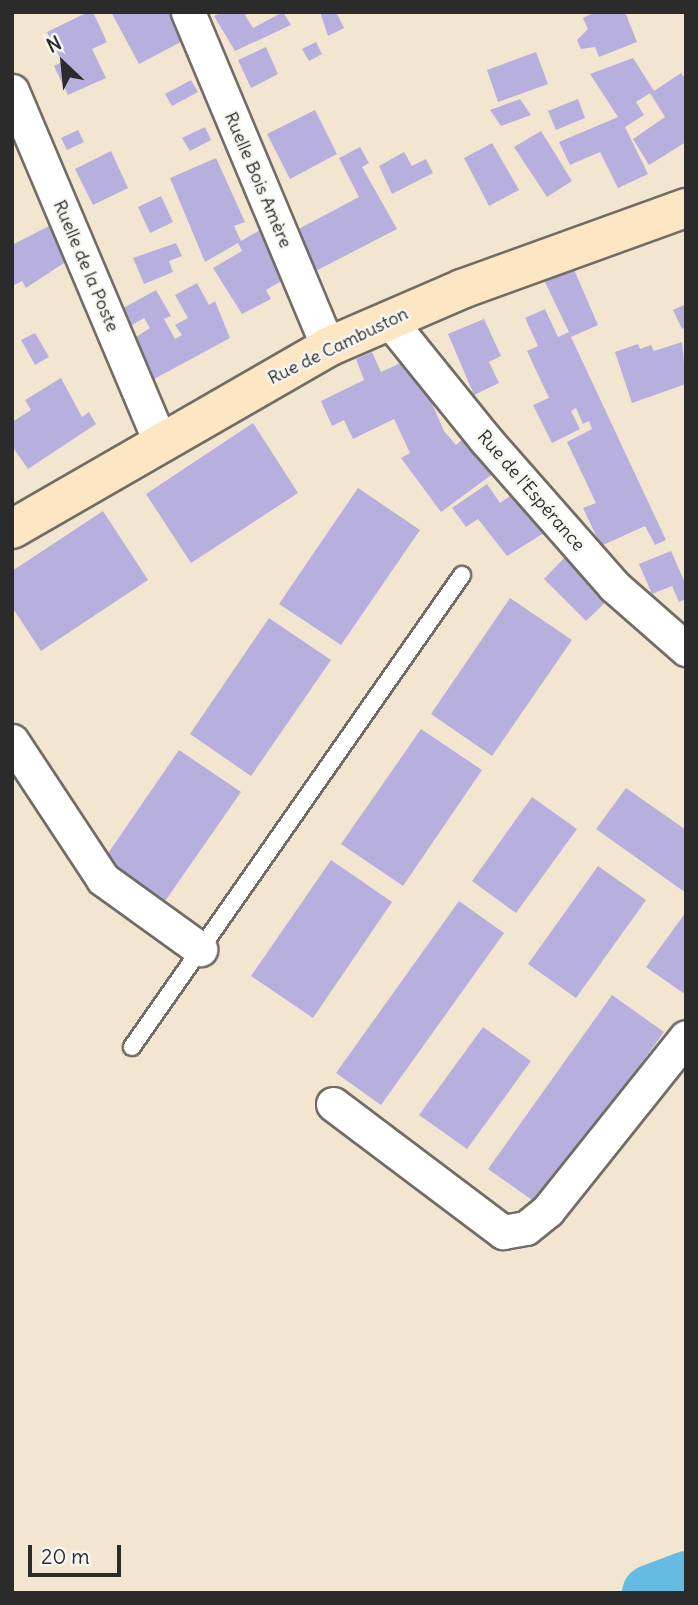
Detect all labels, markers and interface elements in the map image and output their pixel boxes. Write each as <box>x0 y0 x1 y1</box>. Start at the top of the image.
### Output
north arrow <box>28 28 98 98</box>
text: N <box>43 30 65 58</box>
street label: Ruelle Bois Amère <box>220 109 296 251</box>
street label: Ruelle de la Poste <box>49 197 123 335</box>
street label: Rue de Cambuston <box>264 303 412 389</box>
street label: Rue de l'Espérance <box>473 426 589 556</box>
scale bar <box>32 1532 124 1576</box>
text: 20 m <box>41 1543 90 1570</box>

